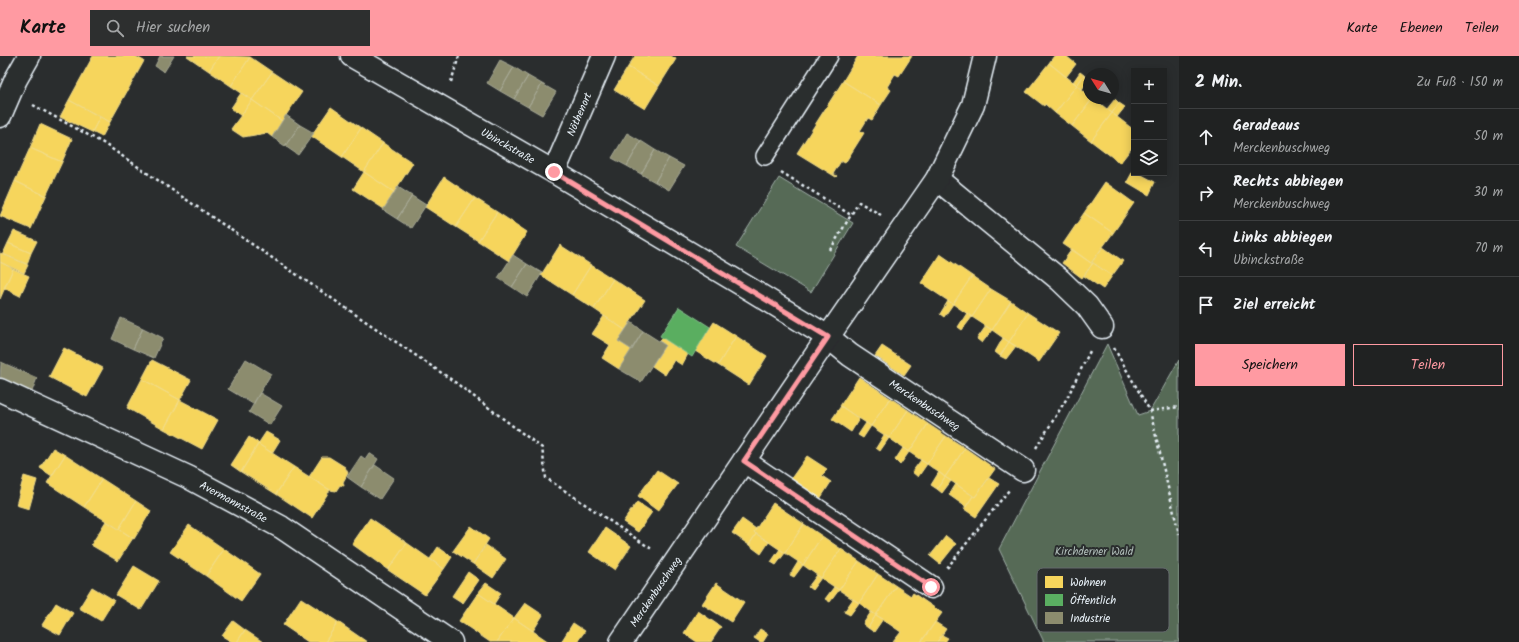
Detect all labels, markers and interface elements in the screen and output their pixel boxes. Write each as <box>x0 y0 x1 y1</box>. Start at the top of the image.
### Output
search box <box>90 10 370 46</box>
text: Karte <box>20 13 66 43</box>
text: Hier suchen <box>136 16 210 40</box>
icon: search <box>104 17 126 39</box>
text: Karte <box>1346 17 1378 39</box>
text: Ebenen <box>1400 17 1443 39</box>
text: Teilen <box>1465 17 1499 39</box>
north arrow <box>1083 68 1119 104</box>
map controls <box>1131 68 1167 176</box>
button: + <box>1131 68 1167 104</box>
text: 2 Min. <box>1195 69 1242 96</box>
text: Zu Fuß · 150 m <box>1416 72 1503 93</box>
street label: Nöthenort <box>562 89 598 139</box>
button: − <box>1131 104 1167 140</box>
text: Geradeaus <box>1233 114 1300 138</box>
street label: Ubinckstraße <box>477 124 538 169</box>
icon: ahead <box>1195 126 1217 148</box>
text: 50 m <box>1474 126 1503 147</box>
text: Merckenbuschweg <box>1233 138 1330 159</box>
button: layers <box>1131 140 1167 176</box>
route end <box>545 163 563 181</box>
text: Rechts abbiegen <box>1233 170 1343 194</box>
icon: right <box>1195 182 1217 204</box>
text: 30 m <box>1474 182 1503 203</box>
text: Merckenbuschweg <box>1233 194 1330 215</box>
text: Links abbiegen <box>1233 226 1332 250</box>
icon: left <box>1195 238 1217 260</box>
text: 70 m <box>1475 238 1503 259</box>
text: Ubinckstraße <box>1233 250 1304 271</box>
text: Ziel erreicht <box>1233 293 1316 317</box>
icon: arrive <box>1195 294 1217 316</box>
button: Speichern <box>1195 344 1345 386</box>
button: Teilen <box>1353 344 1503 386</box>
street label: Merckenbuschweg <box>885 375 964 436</box>
street label: Avermannstraße <box>196 477 270 528</box>
park label: Kirchderner Wald <box>1055 543 1134 561</box>
street label: Merckenbuschweg <box>626 553 687 631</box>
legend <box>1037 568 1169 632</box>
text: Wohnen <box>1070 574 1106 592</box>
route start <box>922 578 940 596</box>
text: Öffentlich <box>1070 592 1116 610</box>
text: Industrie <box>1070 610 1110 628</box>

